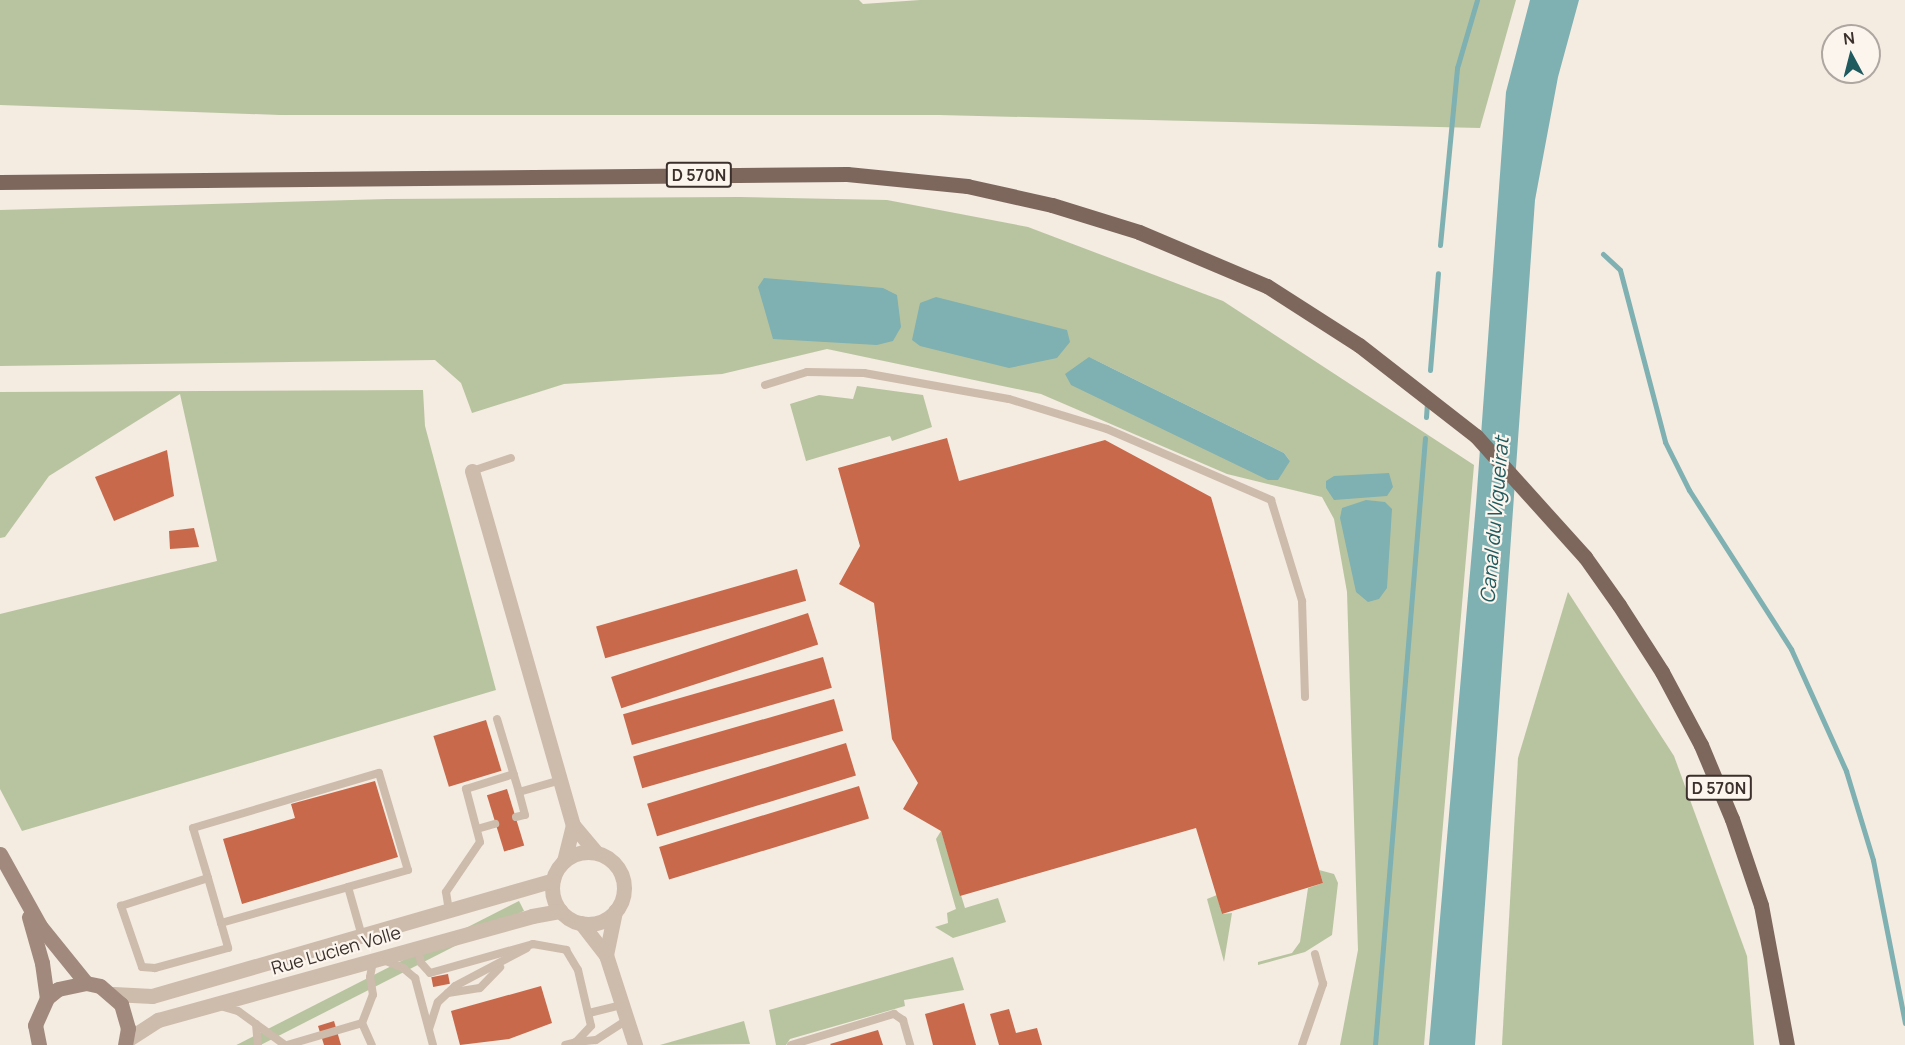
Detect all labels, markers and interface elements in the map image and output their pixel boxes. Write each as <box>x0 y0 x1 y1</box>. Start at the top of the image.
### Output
north arrow <box>1821 24 1881 84</box>
text: N <box>1842 27 1856 50</box>
road number: D 570N <box>664 162 734 188</box>
water label: Canal du Vigueirat <box>1475 436 1513 604</box>
road number: D 570N <box>1684 775 1754 801</box>
street label: Rue Lucien Volle <box>269 921 403 979</box>

